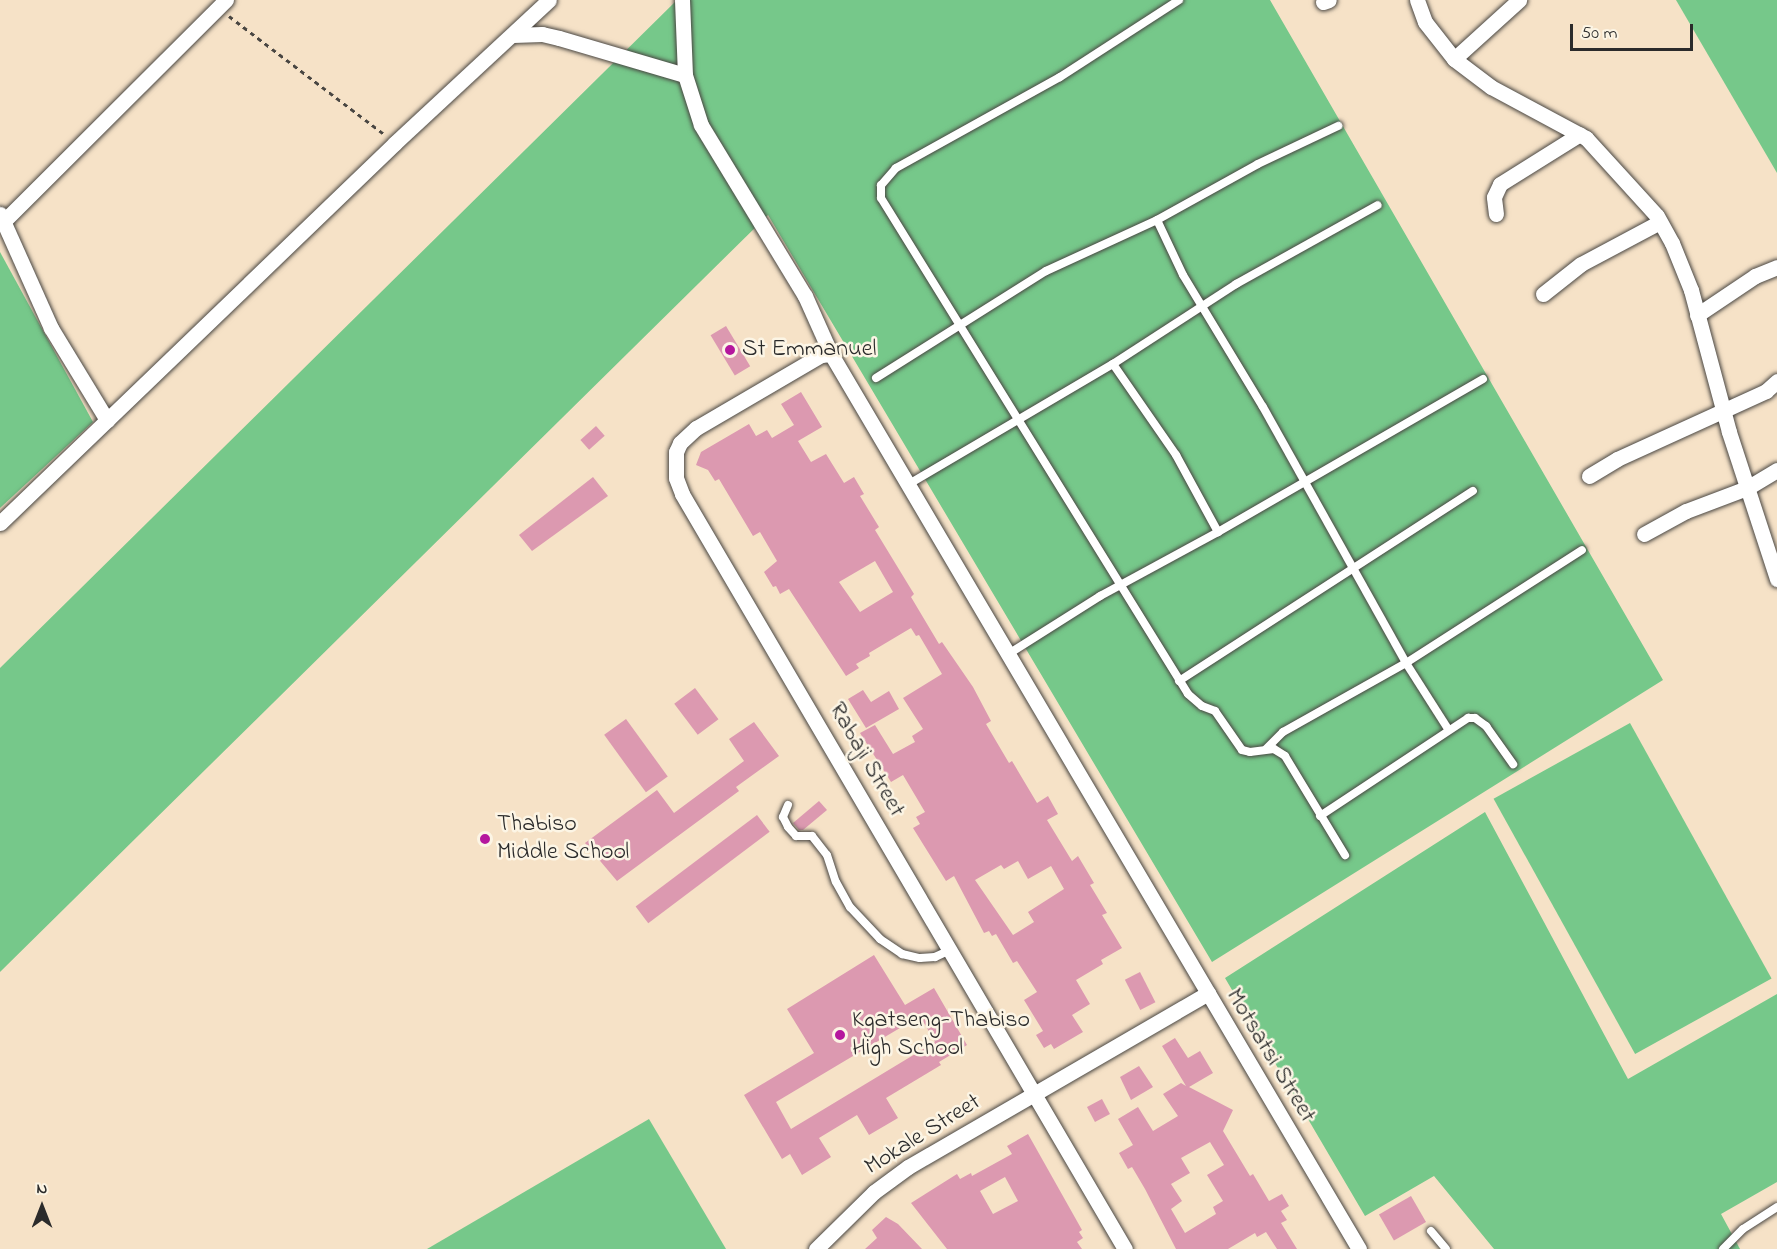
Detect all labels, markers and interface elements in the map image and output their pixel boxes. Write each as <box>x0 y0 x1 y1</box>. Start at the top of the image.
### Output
scale bar <box>1573 12 1696 50</box>
text: 50 m <box>1581 21 1618 47</box>
place label: St Emmanuel <box>742 336 876 364</box>
marker: St Emmanuel <box>723 343 737 357</box>
street label: Rabaji Street <box>822 698 910 822</box>
place label: Thabiso Middle School <box>497 811 629 867</box>
marker: Thabiso Middle School <box>478 832 492 846</box>
street label: Motsatsi Street <box>1219 984 1321 1128</box>
place label: Kgatseng-Thabiso High School <box>852 1007 1030 1063</box>
marker: Kgatseng-Thabiso High School <box>833 1028 847 1042</box>
street label: Mokale Street <box>860 1088 986 1182</box>
north arrow <box>12 1177 72 1237</box>
text: N <box>37 1177 47 1201</box>

